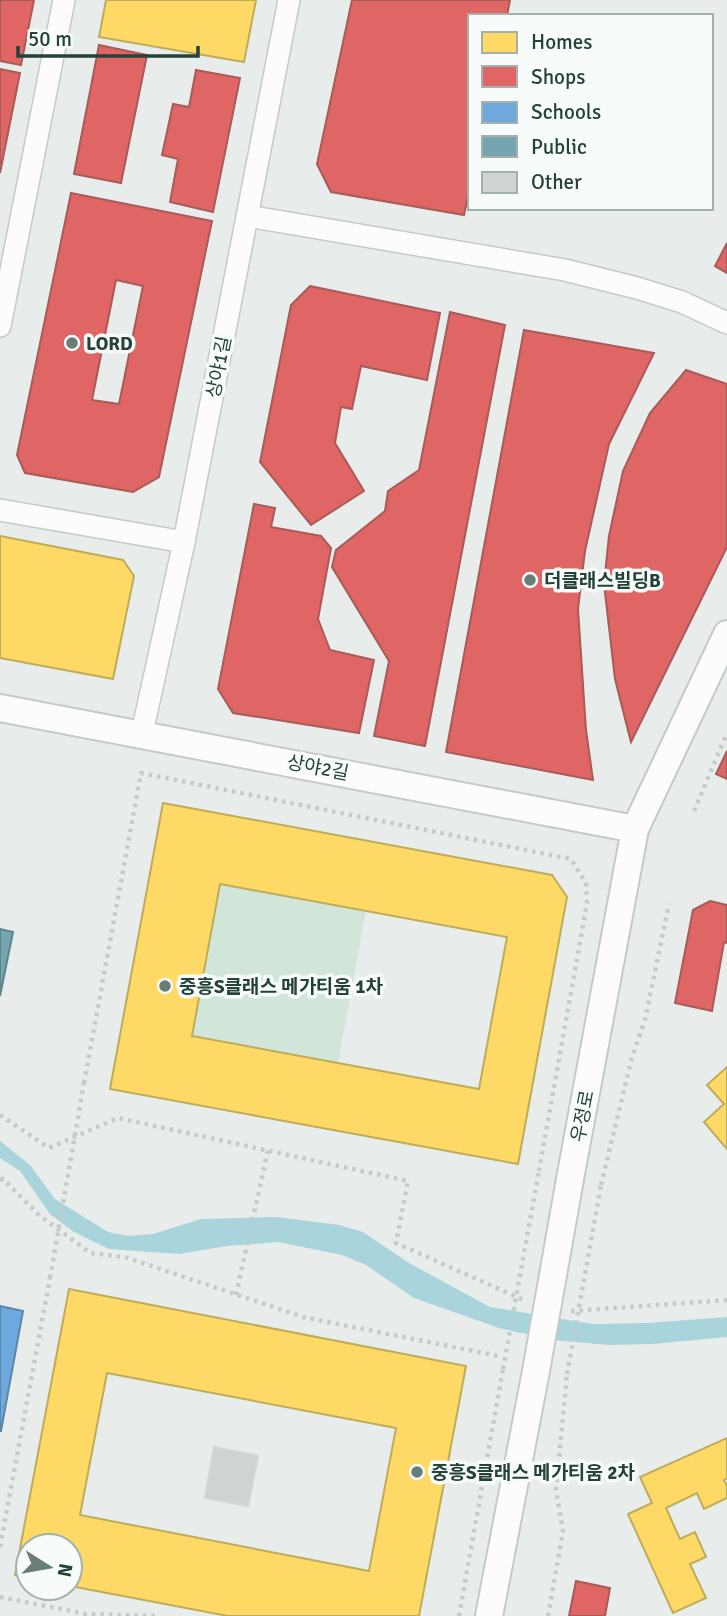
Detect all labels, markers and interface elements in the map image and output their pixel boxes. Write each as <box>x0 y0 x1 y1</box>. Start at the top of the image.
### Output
scale bar <box>18 14 198 58</box>
legend <box>468 14 713 210</box>
text: 50 m <box>28 26 72 52</box>
text: Homes <box>531 29 593 55</box>
text: Shops <box>531 64 585 90</box>
text: Schools <box>531 99 601 125</box>
text: Public <box>531 134 587 160</box>
text: Other <box>531 169 582 195</box>
place label: LORD <box>86 332 133 356</box>
street label: 상야1길 <box>201 334 237 400</box>
marker: LORD <box>64 335 80 351</box>
place label: 더클래스빌딩B <box>544 569 661 593</box>
marker: 더클래스빌딩B <box>522 572 538 588</box>
street label: 상야2길 <box>285 750 351 786</box>
place label: 중흥S클래스 메가티움 1차 <box>179 975 384 999</box>
marker: 중흥S클래스 메가티움 1차 <box>157 978 173 994</box>
street label: 우정로 <box>566 1088 600 1144</box>
place label: 중흥S클래스 메가티움 2차 <box>431 1461 636 1485</box>
marker: 중흥S클래스 메가티움 2차 <box>409 1464 425 1480</box>
north arrow <box>14 1532 84 1602</box>
text: N <box>52 1561 78 1579</box>

